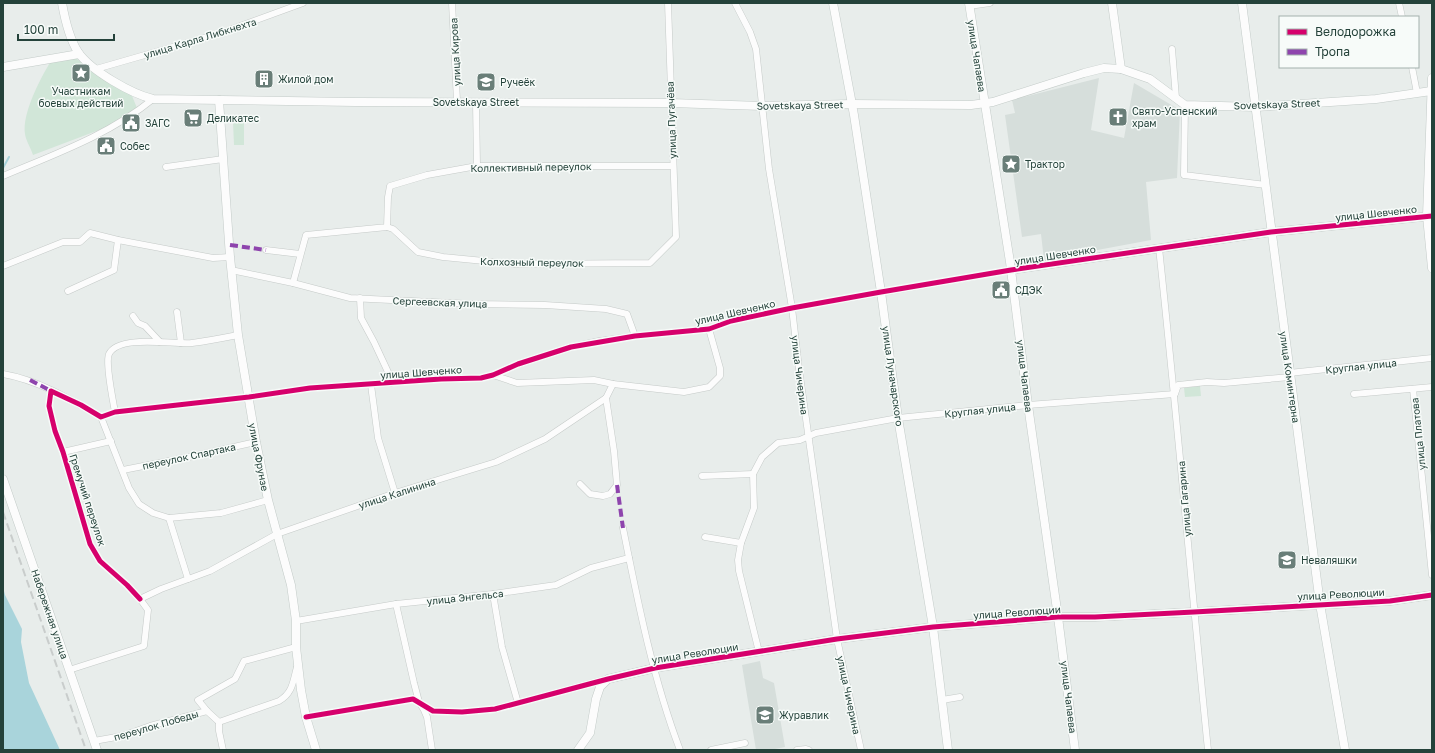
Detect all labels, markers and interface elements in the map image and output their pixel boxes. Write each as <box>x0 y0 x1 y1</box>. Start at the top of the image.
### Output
street label: улица Карла Либкнехта <box>142 15 258 61</box>
scale bar <box>18 16 114 42</box>
legend <box>1279 16 1419 68</box>
street label: улица Кирова <box>447 18 463 86</box>
street label: улица Чапаева <box>965 19 989 93</box>
text: 100 m <box>24 22 58 37</box>
text: Велодорожка <box>1315 24 1396 39</box>
text: Тропа <box>1315 44 1350 59</box>
place icon: Участникам боевых действий <box>70 62 92 84</box>
building icon: Жилой дом <box>253 68 275 90</box>
school or university icon: Ручеёк <box>475 71 497 93</box>
place label: Жилой дом <box>278 73 333 85</box>
place label: Ручеёк <box>500 76 536 88</box>
street label: улица Пугачёва <box>664 81 678 159</box>
place label: Участникам боевых действий <box>39 85 123 109</box>
street label: Sovetskaya Street <box>433 96 519 108</box>
street label: Sovetskaya Street <box>1233 96 1321 112</box>
street label: Sovetskaya Street <box>757 98 843 112</box>
place label: Свято-Успенский храм <box>1132 105 1217 129</box>
church icon: Свято-Успенский храм <box>1107 106 1129 128</box>
supermarket icon: Деликатес <box>182 107 204 129</box>
public building icon: ЗАГС <box>120 112 142 134</box>
place label: Деликатес <box>207 112 260 124</box>
place label: ЗАГС <box>145 117 170 129</box>
public building icon: Собес <box>95 135 117 157</box>
place label: Собес <box>120 140 151 152</box>
place icon: Трактор <box>1000 153 1022 175</box>
place label: Трактор <box>1025 158 1065 170</box>
street label: Коллективный переулок <box>470 160 592 174</box>
street label: улица Шевченко <box>1335 203 1417 223</box>
street label: улица Шевченко <box>1014 243 1096 267</box>
street label: Колхозный переулок <box>480 255 584 269</box>
public building icon: СДЭК <box>990 279 1012 301</box>
place label: СДЭК <box>1015 284 1043 296</box>
street label: Сергеевская улица <box>392 294 488 310</box>
street label: улица Шевченко <box>694 297 776 327</box>
street label: улица Луначарского <box>880 325 906 427</box>
street label: улица Коминтерна <box>1278 330 1302 424</box>
street label: улица Чичерина <box>789 335 811 415</box>
street label: улица Чапаева <box>1015 339 1035 413</box>
street label: Круглая улица <box>1325 356 1397 376</box>
street label: улица Шевченко <box>380 363 462 381</box>
street label: улица Платова <box>1408 397 1428 471</box>
street label: Круглая улица <box>944 400 1016 420</box>
street label: улица Фрунзе <box>247 422 272 492</box>
street label: переулок Спартака <box>141 440 237 472</box>
street label: Гремучий переулок <box>67 452 109 548</box>
street label: улица Гагарина <box>1175 461 1193 537</box>
street label: улица Калинина <box>357 475 437 511</box>
school or university icon: Неваляшки <box>1276 549 1298 571</box>
place label: Неваляшки <box>1301 554 1357 566</box>
street label: Набережная улица <box>29 568 71 660</box>
street label: улица Революции <box>1297 586 1385 602</box>
street label: улица Энгельса <box>426 587 504 607</box>
street label: улица Революции <box>973 603 1061 621</box>
street label: улица Революции <box>651 640 739 666</box>
street label: улица Чичерина <box>835 655 863 735</box>
street label: улица Чапаева <box>1059 660 1079 734</box>
school or university icon: Журавлик <box>754 704 776 726</box>
street label: переулок Победы <box>112 707 200 743</box>
place label: Журавлик <box>779 709 829 721</box>

